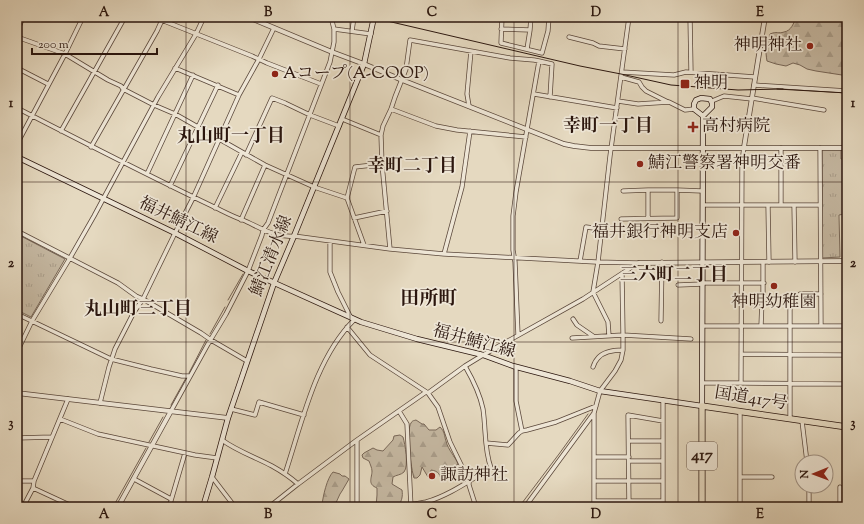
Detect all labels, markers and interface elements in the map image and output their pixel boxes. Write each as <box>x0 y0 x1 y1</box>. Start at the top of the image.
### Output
text: A <box>99 4 110 22</box>
text: B <box>264 4 273 22</box>
text: C <box>427 4 437 22</box>
text: D <box>591 4 601 22</box>
text: E <box>756 4 764 22</box>
scale bar <box>32 30 157 56</box>
place label: 神明神社 <box>734 34 802 58</box>
text: 200 m <box>38 36 69 54</box>
marker: 神明神社 <box>805 41 815 51</box>
place label: Aコープ(A-COOP) <box>283 62 429 86</box>
marker: Aコープ(A-COOP) <box>270 69 280 79</box>
place label: 神明 <box>694 72 728 96</box>
marker: 神明 <box>679 78 691 90</box>
text: 1 <box>9 95 14 113</box>
text: 1 <box>851 95 856 113</box>
district label: 幸町一丁目 <box>563 114 653 140</box>
place label: 高村病院 <box>702 115 770 139</box>
marker: 高村病院 <box>687 121 699 133</box>
district label: 丸山町一丁目 <box>177 124 285 150</box>
place label: 鯖江警察署神明交番 <box>648 152 801 176</box>
district label: 幸町二丁目 <box>367 154 457 180</box>
marker: 鯖江警察署神明交番 <box>635 159 645 169</box>
street label: 福井鯖江線 <box>135 192 221 250</box>
street label: 鯖江清水線 <box>245 212 299 300</box>
place label: 福井銀行神明支店 <box>592 221 728 245</box>
marker: 福井銀行神明支店 <box>731 228 741 238</box>
text: 2 <box>8 255 15 273</box>
text: 2 <box>850 255 857 273</box>
district label: 三六町二丁目 <box>620 263 728 289</box>
marker: 神明幼稚園 <box>769 281 779 291</box>
district label: 田所町 <box>400 286 458 313</box>
place label: 神明幼稚園 <box>732 291 817 315</box>
district label: 丸山町三丁目 <box>84 297 192 323</box>
street label: 福井鯖江線 <box>430 319 518 365</box>
street label: 国道417号 <box>713 381 789 417</box>
text: 3 <box>8 415 14 433</box>
text: 3 <box>850 415 856 433</box>
road number: 417 <box>687 442 717 470</box>
north arrow <box>794 454 834 494</box>
place label: 諏訪神社 <box>440 464 508 488</box>
text: N <box>797 469 813 480</box>
marker: 諏訪神社 <box>427 471 437 481</box>
text: A <box>99 506 110 524</box>
text: B <box>264 506 273 524</box>
text: C <box>427 506 437 524</box>
text: D <box>591 506 601 524</box>
text: E <box>756 506 764 524</box>

